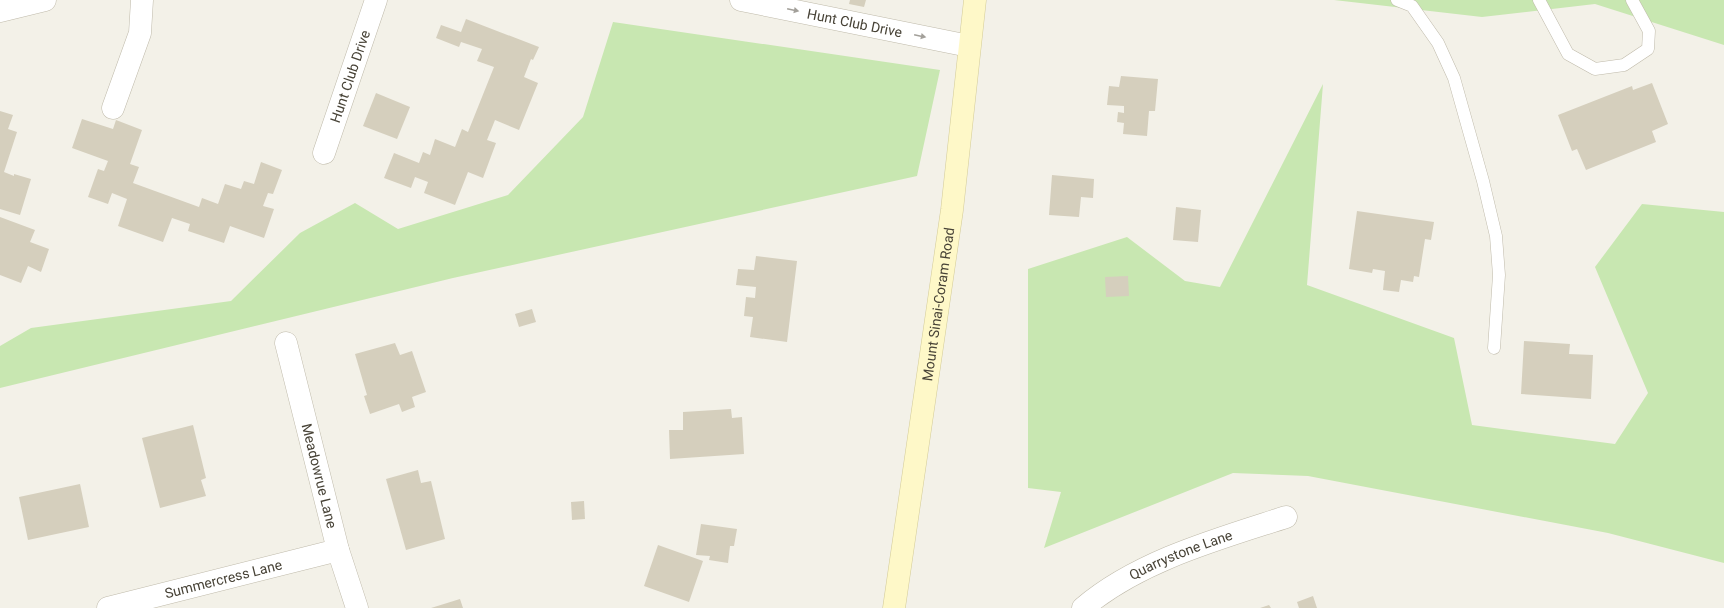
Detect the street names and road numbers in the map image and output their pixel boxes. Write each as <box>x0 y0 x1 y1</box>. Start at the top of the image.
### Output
street label: Hunt Club Drive <box>806 6 904 40</box>
street label: Hunt Club Drive <box>327 28 373 125</box>
street label: Mount Sinai-Coram Road <box>919 226 957 382</box>
street label: Meadowrue Lane <box>299 422 340 530</box>
street label: Quarrystone Lane <box>1126 527 1234 583</box>
street label: Summercress Lane <box>163 556 284 601</box>

